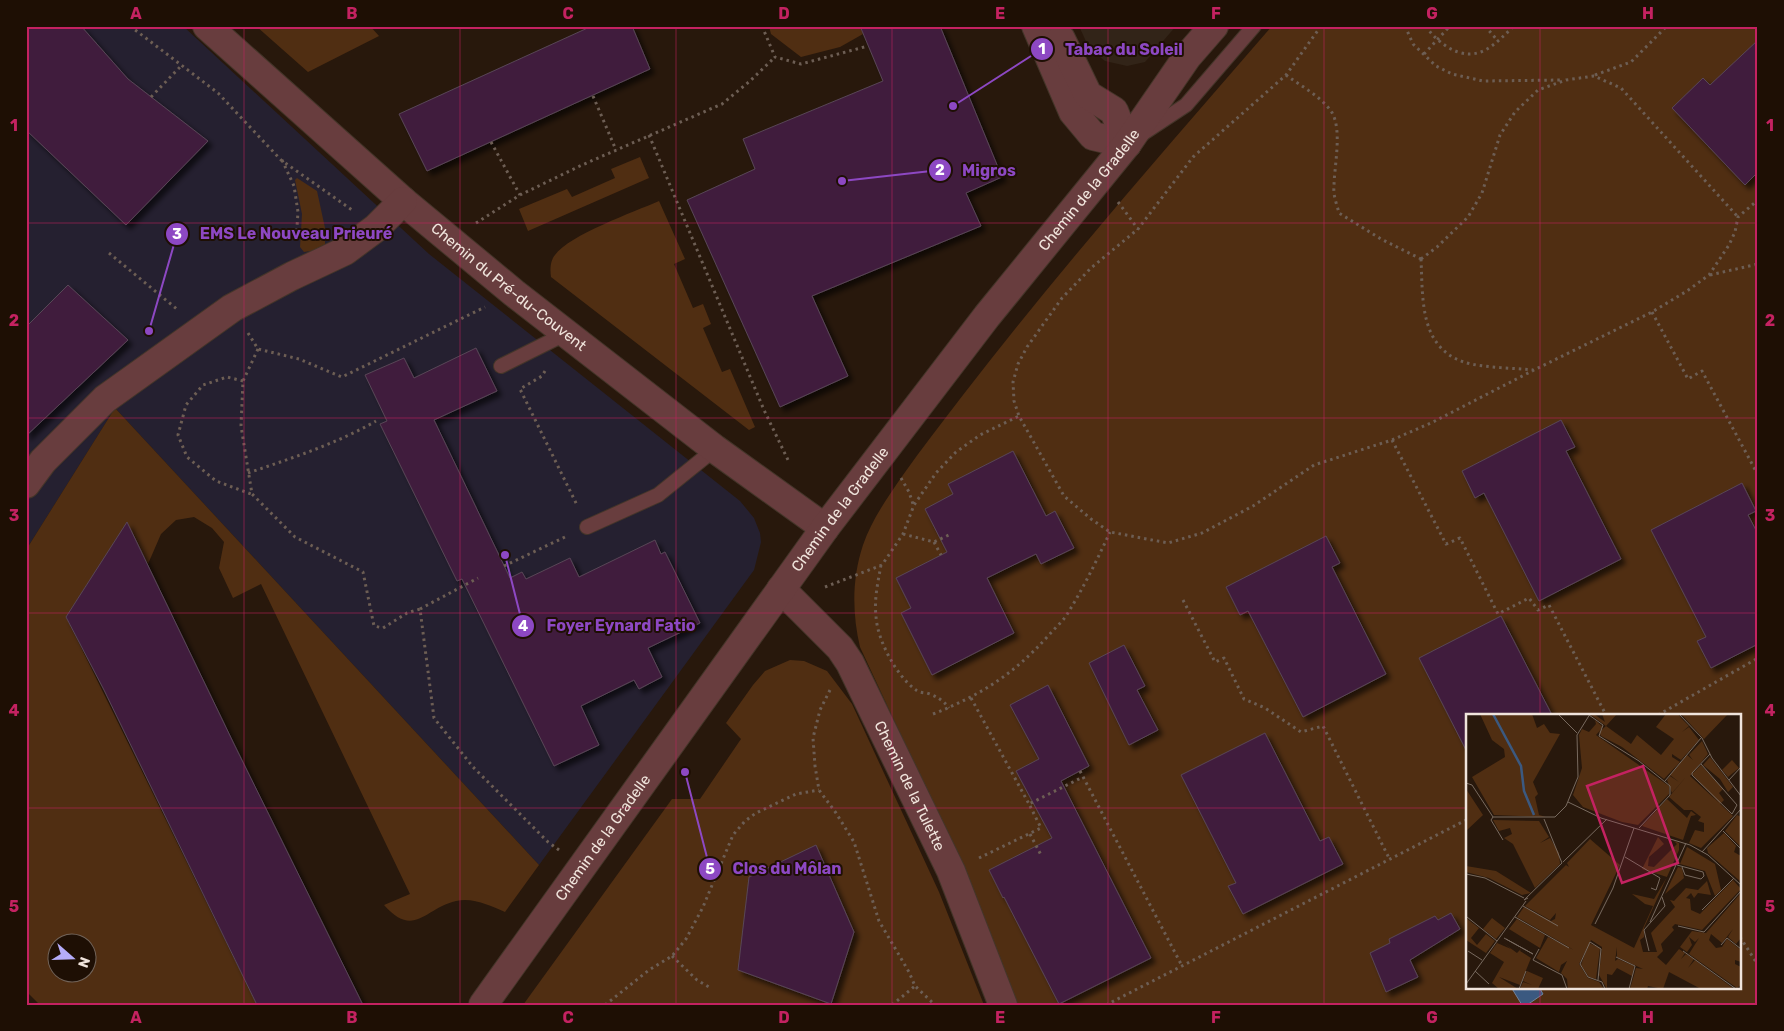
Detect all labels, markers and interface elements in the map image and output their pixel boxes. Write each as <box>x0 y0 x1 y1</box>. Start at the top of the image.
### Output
text: A <box>130 4 142 23</box>
text: B <box>346 4 358 23</box>
text: C <box>562 4 574 23</box>
text: D <box>778 4 790 23</box>
text: E <box>995 4 1005 23</box>
text: F <box>1211 4 1221 23</box>
text: G <box>1426 4 1438 23</box>
text: H <box>1642 4 1654 23</box>
callout: Tabac du Soleil <box>1030 33 1193 64</box>
text: 1 <box>1038 40 1046 58</box>
text: Tabac du Soleil <box>1065 40 1183 59</box>
text: 1 <box>10 116 18 135</box>
text: 1 <box>1766 116 1774 135</box>
street label: Chemin de la Gradelle <box>1035 126 1144 254</box>
callout: Migros <box>928 155 1026 186</box>
text: 2 <box>935 161 945 179</box>
text: Migros <box>962 161 1016 180</box>
callout: EMS Le Nouveau Prieuré <box>165 218 402 249</box>
street label: Chemin du Pré-du-Couvent <box>427 219 590 355</box>
text: EMS Le Nouveau Prieuré <box>200 224 392 243</box>
text: 3 <box>172 225 182 243</box>
text: 2 <box>9 311 19 330</box>
text: 2 <box>1765 311 1775 330</box>
street label: Chemin de la Gradelle <box>788 443 893 575</box>
text: 3 <box>9 506 19 525</box>
text: 3 <box>1765 506 1775 525</box>
callout: Foyer Eynard Fatio <box>511 610 705 641</box>
text: Foyer Eynard Fatio <box>546 616 696 635</box>
text: 4 <box>518 617 528 635</box>
text: 4 <box>9 701 20 720</box>
text: 4 <box>1765 701 1776 720</box>
inset map <box>1466 714 1742 988</box>
street label: Chemin de la Tulette <box>870 718 949 854</box>
street label: Chemin de la Gradelle <box>552 771 654 904</box>
callout: Clos du Môlan <box>698 853 851 884</box>
text: Clos du Môlan <box>733 859 841 878</box>
text: 5 <box>705 860 715 878</box>
text: 5 <box>9 897 19 916</box>
text: 5 <box>1765 897 1775 916</box>
north arrow <box>48 934 98 984</box>
text: N <box>74 955 93 970</box>
text: A <box>130 1008 142 1027</box>
text: B <box>346 1008 358 1027</box>
text: C <box>562 1008 574 1027</box>
text: D <box>778 1008 790 1027</box>
text: E <box>995 1008 1005 1027</box>
text: F <box>1211 1008 1221 1027</box>
text: G <box>1426 1008 1438 1027</box>
text: H <box>1642 1008 1654 1027</box>

